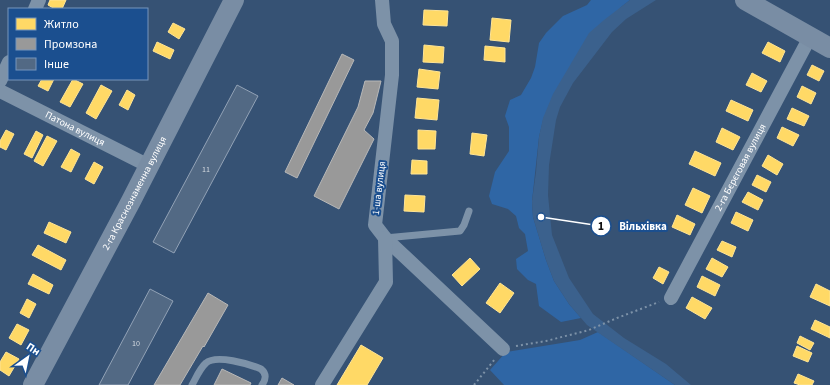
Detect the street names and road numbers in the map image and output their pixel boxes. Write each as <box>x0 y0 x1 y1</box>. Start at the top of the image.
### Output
street label: Патона вулиця <box>43 108 107 150</box>
street label: 2-га Бєрєговая вулиця <box>712 121 770 214</box>
street label: 2-га Краснознаменна вулиця <box>99 134 170 253</box>
street label: 1-ша вулиця <box>369 160 389 216</box>

